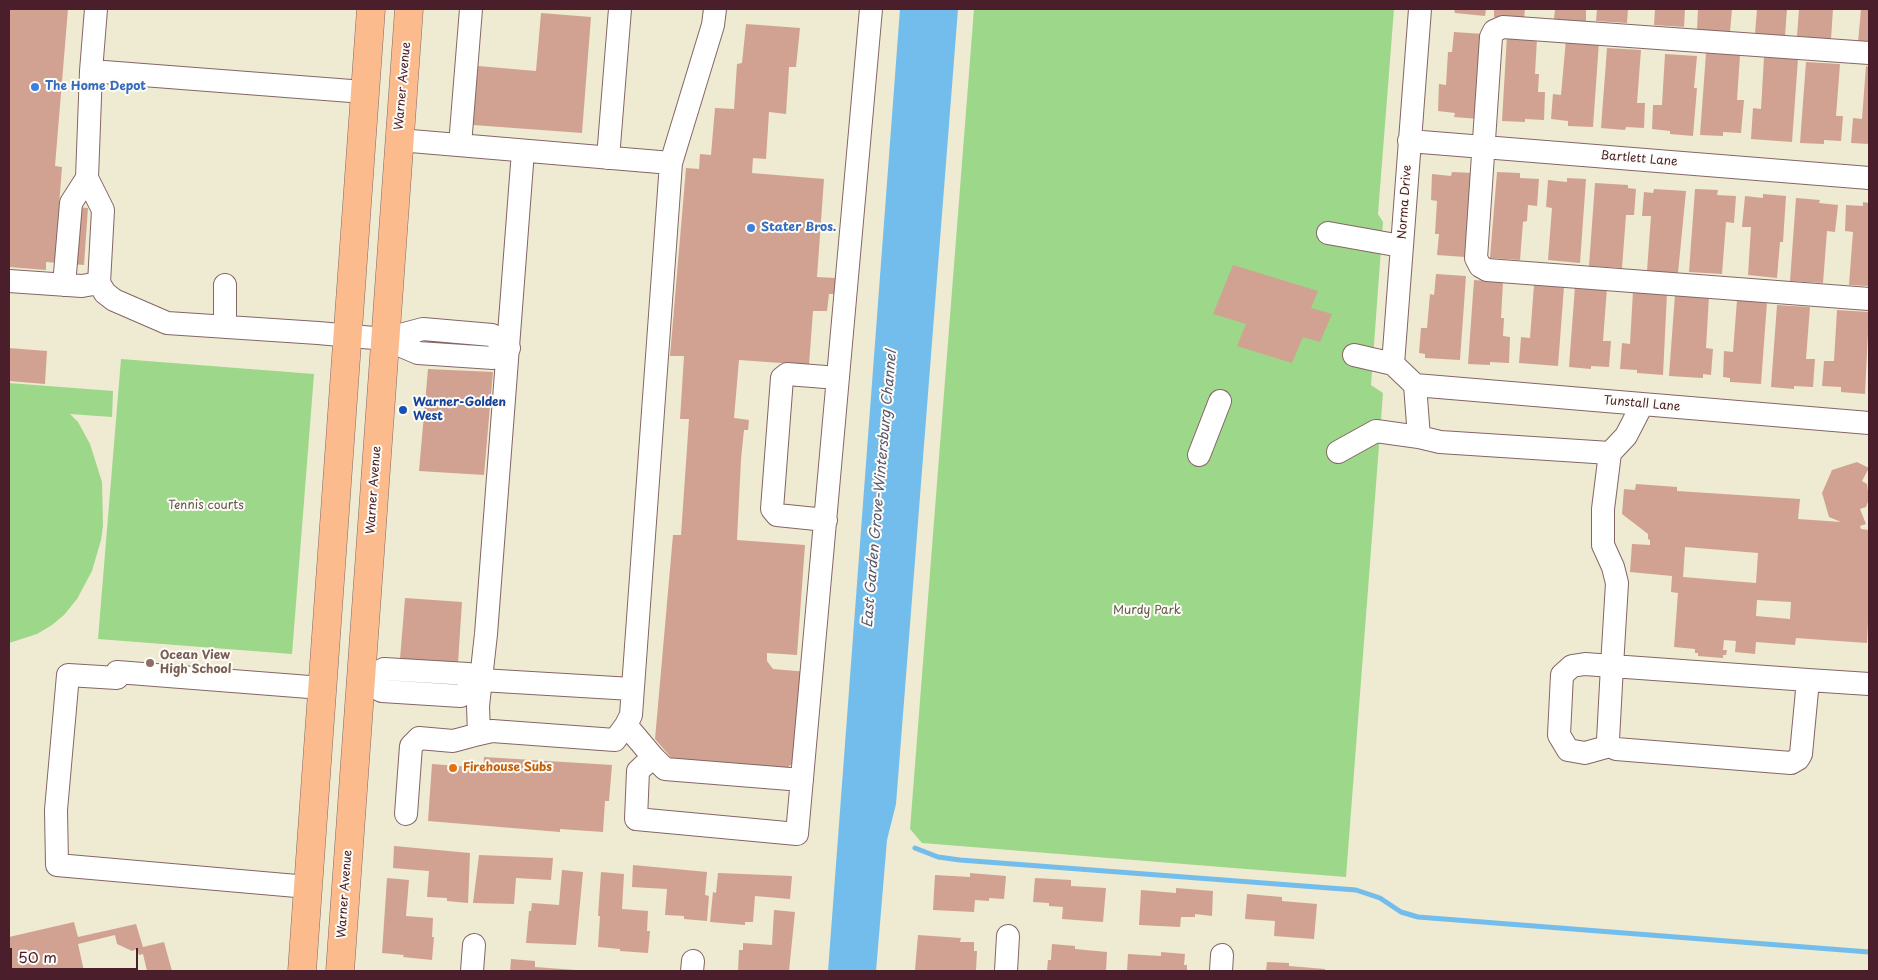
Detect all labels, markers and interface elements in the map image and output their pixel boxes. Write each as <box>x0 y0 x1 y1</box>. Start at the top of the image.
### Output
street label: Warner Avenue <box>392 41 414 131</box>
place label: The Home Depot <box>45 80 146 94</box>
marker: The Home Depot <box>29 81 41 93</box>
street label: Bartlett Lane <box>1600 148 1678 170</box>
street label: Norma Drive <box>1395 164 1415 240</box>
place label: Stater Bros. <box>761 221 836 235</box>
marker: Stater Bros. <box>745 222 757 234</box>
water label: East Garden Grove-Wintersburg Channel <box>859 350 901 628</box>
street label: Tunstall Lane <box>1603 393 1681 415</box>
place label: Warner-Golden West <box>413 396 506 424</box>
marker: Warner-Golden West <box>397 404 409 416</box>
street label: Warner Avenue <box>364 445 384 535</box>
park label: Tennis courts <box>168 499 244 513</box>
park label: Murdy Park <box>1113 604 1181 618</box>
place label: Ocean View High School <box>160 649 231 677</box>
marker: Ocean View High School <box>144 657 156 669</box>
place label: Firehouse Subs <box>463 761 552 775</box>
marker: Firehouse Subs <box>447 762 459 774</box>
street label: Warner Avenue <box>335 849 355 939</box>
scale bar <box>12 938 140 970</box>
text: 50 m <box>18 945 57 968</box>

